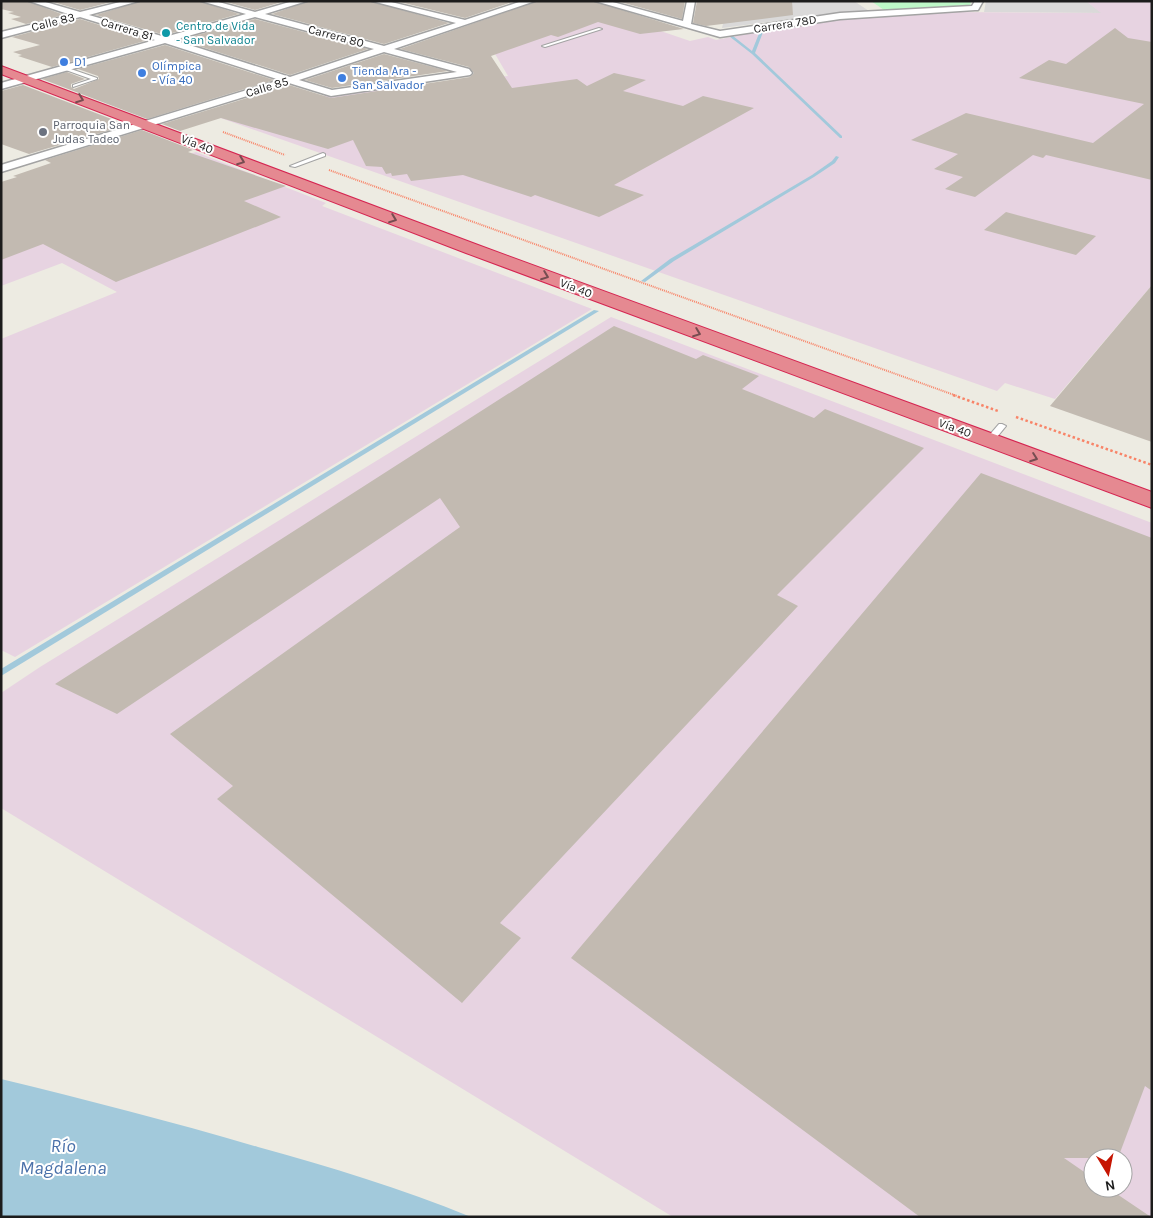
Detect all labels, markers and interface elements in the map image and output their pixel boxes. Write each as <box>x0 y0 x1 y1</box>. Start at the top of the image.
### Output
street label: Calle 83 <box>30 10 76 34</box>
street label: Carrera 78D <box>753 12 818 36</box>
street label: Carrera 81 <box>99 14 155 44</box>
place label: Centro de Vida - San Salvador <box>176 19 256 47</box>
street label: Carrera 80 <box>307 22 365 50</box>
marker: Centro de Vida - San Salvador <box>160 27 172 39</box>
place label: D1 <box>74 55 86 69</box>
marker: D1 <box>58 56 70 68</box>
place label: Olímpica - Vía 40 <box>152 59 201 87</box>
place label: Tienda Ara - San Salvador <box>352 64 424 92</box>
marker: Olímpica - Vía 40 <box>136 67 148 79</box>
marker: Tienda Ara - San Salvador <box>336 72 348 84</box>
street label: Calle 85 <box>244 74 290 100</box>
one-way arrow <box>75 93 84 103</box>
place label: Parroquia San Judas Tadeo <box>53 118 130 146</box>
marker: Parroquia San Judas Tadeo <box>37 126 49 138</box>
street label: Vía 40 <box>179 131 215 157</box>
one-way arrow <box>236 155 245 165</box>
one-way arrow <box>388 212 397 223</box>
one-way arrow <box>540 270 549 280</box>
street label: Vía 40 <box>558 275 594 301</box>
one-way arrow <box>692 327 701 337</box>
street label: Vía 40 <box>937 416 973 440</box>
one-way arrow <box>1030 452 1038 462</box>
water label: Río Magdalena <box>20 1135 106 1179</box>
north arrow <box>1083 1148 1133 1198</box>
text: N <box>1104 1176 1117 1195</box>

